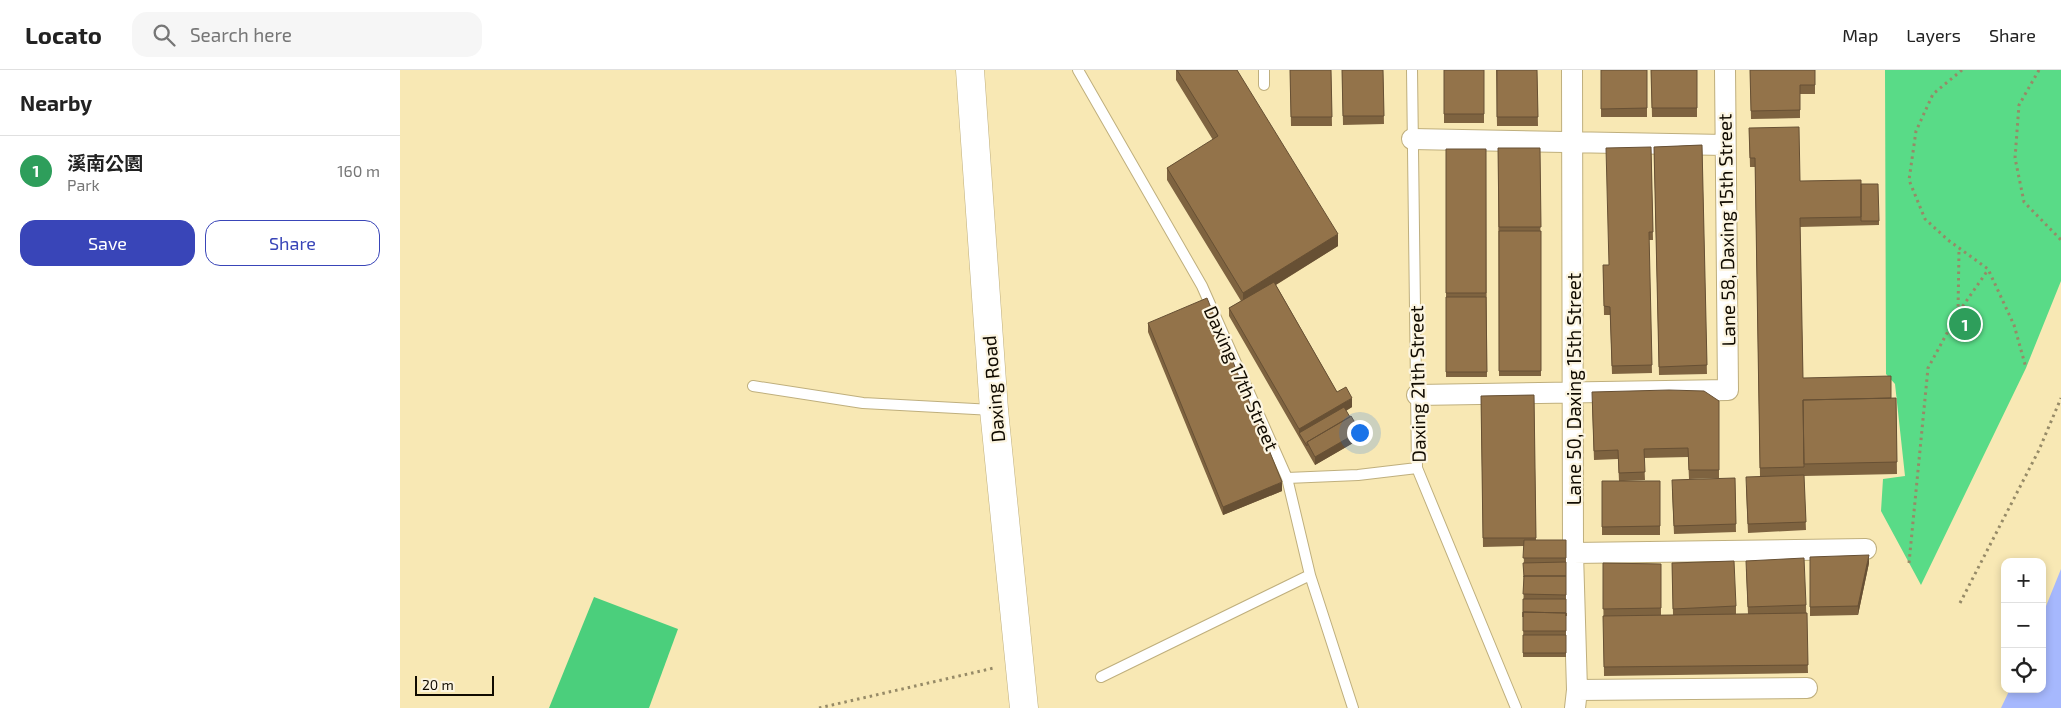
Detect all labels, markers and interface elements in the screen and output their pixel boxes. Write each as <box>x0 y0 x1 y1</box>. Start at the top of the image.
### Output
search box <box>132 12 482 57</box>
text: Locato <box>25 20 102 49</box>
icon: search <box>150 21 178 49</box>
text: Search here <box>190 23 292 46</box>
text: Map <box>1842 24 1878 46</box>
text: Layers <box>1906 24 1961 46</box>
text: Share <box>1989 24 2036 46</box>
text: Nearby <box>20 90 92 115</box>
street label: Lane 58, Daxing 15th Street <box>1712 113 1740 347</box>
text: 溪南公園 <box>67 151 143 174</box>
text: 1 <box>33 161 39 180</box>
text: 160 m <box>337 161 380 180</box>
text: Park <box>67 175 100 194</box>
button: Save <box>20 220 195 266</box>
button: Share <box>205 220 380 266</box>
street label: Lane 50, Daxing 15th Street <box>1562 273 1585 505</box>
street label: Daxing 17th Street <box>1200 302 1284 454</box>
street label: Daxing 21th Street <box>1404 305 1430 463</box>
pin: 1 <box>1949 305 1981 343</box>
street label: Daxing Road <box>977 334 1009 444</box>
your location <box>1347 420 1373 446</box>
map controls <box>2001 558 2046 693</box>
button: + <box>2001 558 2046 603</box>
button: − <box>2001 603 2046 648</box>
button: locate <box>2001 648 2046 693</box>
scale bar <box>415 673 494 696</box>
text: 20 m <box>422 676 454 693</box>

